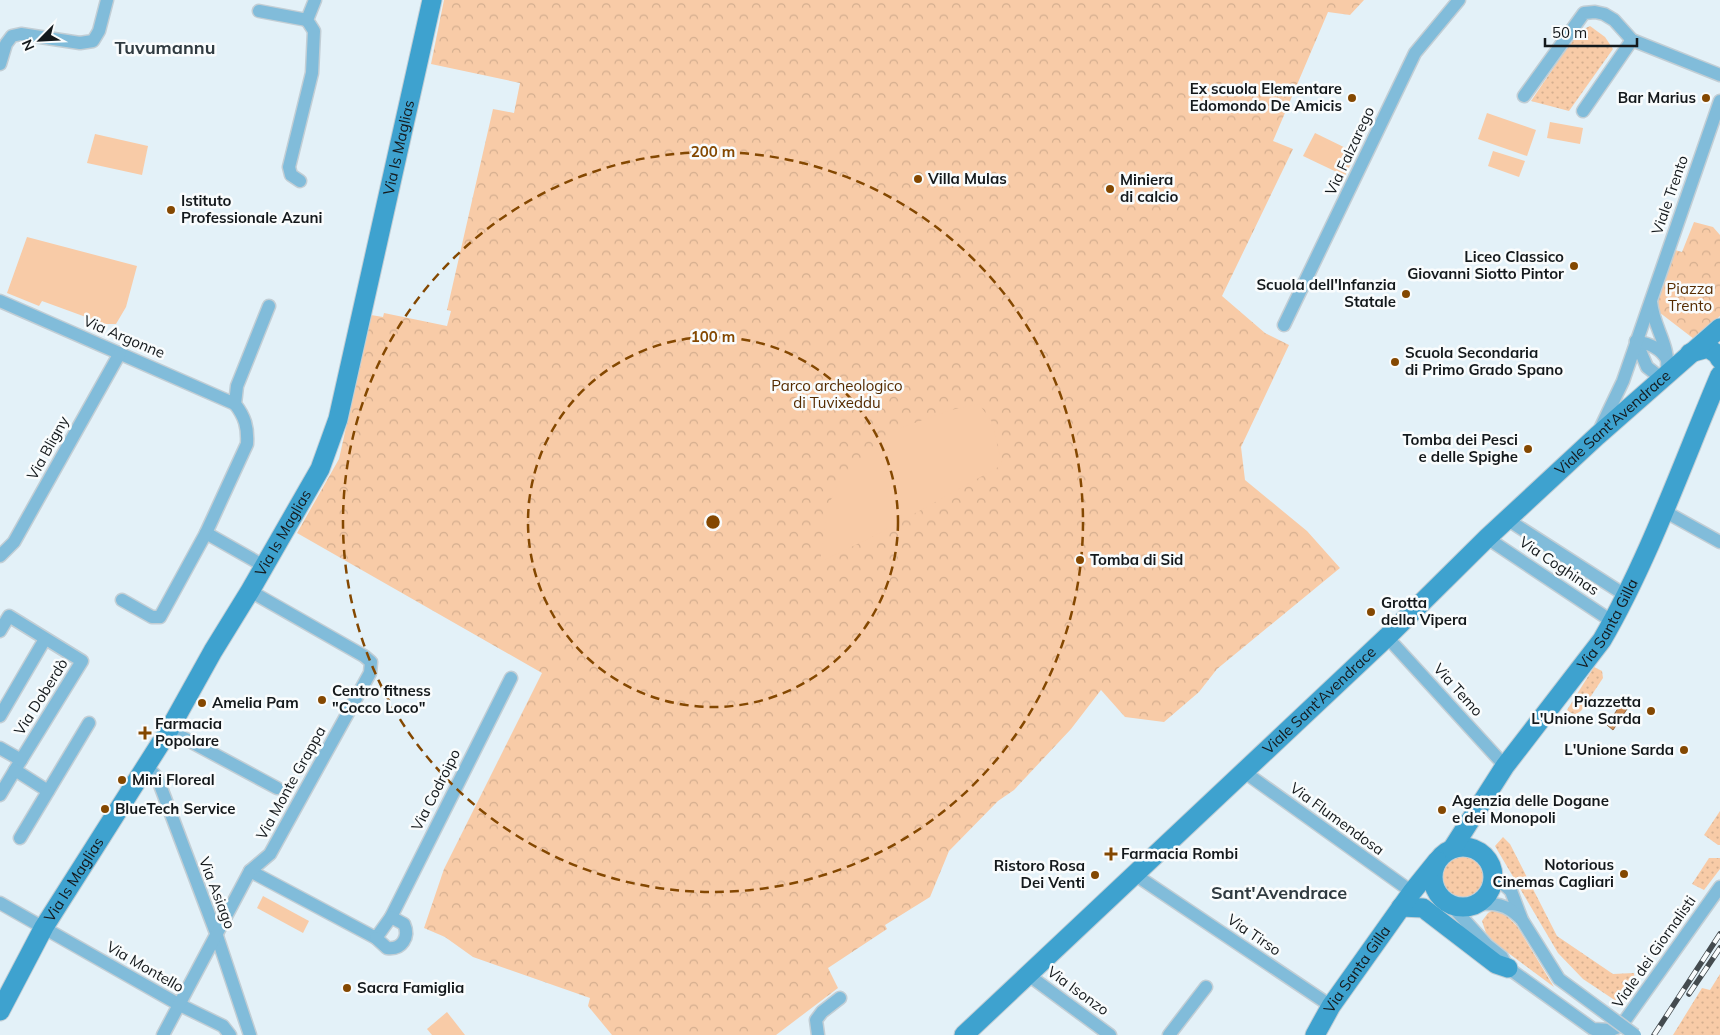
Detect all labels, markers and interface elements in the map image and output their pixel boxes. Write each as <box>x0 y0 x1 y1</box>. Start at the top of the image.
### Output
north arrow <box>15 15 65 65</box>
scale bar <box>1545 15 1638 47</box>
text: 50 m <box>1552 23 1587 42</box>
district label: Tuvumannu <box>115 36 215 59</box>
text: N <box>18 37 38 54</box>
place label: Ex scuola Elementare Edomondo De Amicis <box>1190 79 1342 115</box>
place label: Bar Marius <box>1618 88 1696 107</box>
marker: Ex scuola Elementare Edomondo De Amicis <box>1346 92 1358 104</box>
marker: Bar Marius <box>1700 92 1712 104</box>
street label: Via Is Maglias <box>379 98 418 197</box>
street label: Via Falzarego <box>1321 103 1378 198</box>
text: 200 m <box>691 142 735 161</box>
street label: Viale Trento <box>1647 153 1692 237</box>
place label: Villa Mulas <box>927 169 1007 188</box>
place label: Miniera di calcio <box>1120 170 1179 206</box>
marker: Villa Mulas <box>912 173 924 185</box>
marker: Miniera di calcio <box>1104 183 1116 195</box>
place label: Istituto Professionale Azuni <box>181 191 322 227</box>
marker: Istituto Professionale Azuni <box>165 204 177 216</box>
place label: Liceo Classico Giovanni Siotto Pintor <box>1407 247 1564 283</box>
marker: Liceo Classico Giovanni Siotto Pintor <box>1568 260 1580 272</box>
place label: Scuola dell'Infanzia Statale <box>1256 275 1396 311</box>
park label: Piazza Trento <box>1667 279 1713 315</box>
marker: Scuola dell'Infanzia Statale <box>1400 288 1412 300</box>
street label: Via Argonne <box>81 311 168 362</box>
text: 100 m <box>691 327 735 346</box>
place label: Scuola Secondaria di Primo Grado Spano <box>1405 343 1563 379</box>
marker: Scuola Secondaria di Primo Grado Spano <box>1389 356 1401 368</box>
street label: Viale Sant'Avendrace <box>1551 366 1674 479</box>
park label: Parco archeologico di Tuvixeddu <box>771 376 903 412</box>
street label: Via Bligny <box>22 413 73 483</box>
place label: Tomba dei Pesci e delle Spighe <box>1402 430 1518 466</box>
marker: Tomba dei Pesci e delle Spighe <box>1522 443 1534 455</box>
street label: Via Is Maglias <box>251 486 315 579</box>
centre of rings <box>704 513 722 531</box>
street label: Via Coghinas <box>1516 532 1603 599</box>
place label: Tomba di Sid <box>1090 550 1183 569</box>
marker: Tomba di Sid <box>1074 554 1086 566</box>
street label: Via Santa Gilla <box>1573 575 1642 673</box>
place label: Grotta della Vipera <box>1381 593 1467 629</box>
marker: Grotta della Vipera <box>1365 606 1377 618</box>
street label: Viale Sant'Avendrace <box>1258 642 1380 758</box>
street label: Via Doberdò <box>10 655 72 739</box>
street label: Via Temo <box>1430 659 1487 720</box>
place label: Centro fitness "Cocco Loco" <box>332 681 431 717</box>
place label: Piazzetta L'Unione Sarda <box>1531 692 1641 728</box>
place label: Amelia Pam <box>212 693 299 712</box>
marker: Centro fitness "Cocco Loco" <box>316 694 328 706</box>
marker: Amelia Pam <box>196 697 208 709</box>
marker: Piazzetta L'Unione Sarda <box>1645 705 1657 717</box>
place label: Farmacia Popolare <box>155 714 222 750</box>
street label: Via Monte Grappa <box>252 723 330 843</box>
marker: Farmacia Popolare <box>139 727 151 739</box>
place label: L'Unione Sarda <box>1564 740 1674 759</box>
marker: L'Unione Sarda <box>1678 744 1690 756</box>
street label: Via Codroipo <box>407 746 464 834</box>
place label: Mini Floreal <box>132 770 215 789</box>
marker: Mini Floreal <box>116 774 128 786</box>
street label: Via Flumendosa <box>1287 778 1388 859</box>
place label: Agenzia delle Dogane e dei Monopoli <box>1452 791 1609 827</box>
place label: BlueTech Service <box>115 799 235 818</box>
marker: BlueTech Service <box>99 803 111 815</box>
marker: Agenzia delle Dogane e dei Monopoli <box>1436 804 1448 816</box>
street label: Via Is Maglias <box>40 833 108 925</box>
place label: Farmacia Rombi <box>1121 844 1238 863</box>
marker: Farmacia Rombi <box>1105 848 1117 860</box>
street label: Via Asiago <box>195 854 240 931</box>
place label: Notorious Cinemas Cagliari <box>1493 855 1614 891</box>
place label: Ristoro Rosa Dei Venti <box>994 856 1085 892</box>
marker: Notorious Cinemas Cagliari <box>1618 868 1630 880</box>
marker: Ristoro Rosa Dei Venti <box>1089 869 1101 881</box>
district label: Sant'Avendrace <box>1211 881 1347 904</box>
street label: Viale dei Giornalisti <box>1608 892 1700 1012</box>
street label: Via Tirso <box>1224 910 1285 960</box>
street label: Via Santa Gilla <box>1319 922 1394 1016</box>
street label: Via Montello <box>103 937 187 996</box>
street label: Via Isonzo <box>1044 962 1113 1019</box>
place label: Sacra Famiglia <box>357 978 464 997</box>
marker: Sacra Famiglia <box>341 982 353 994</box>

